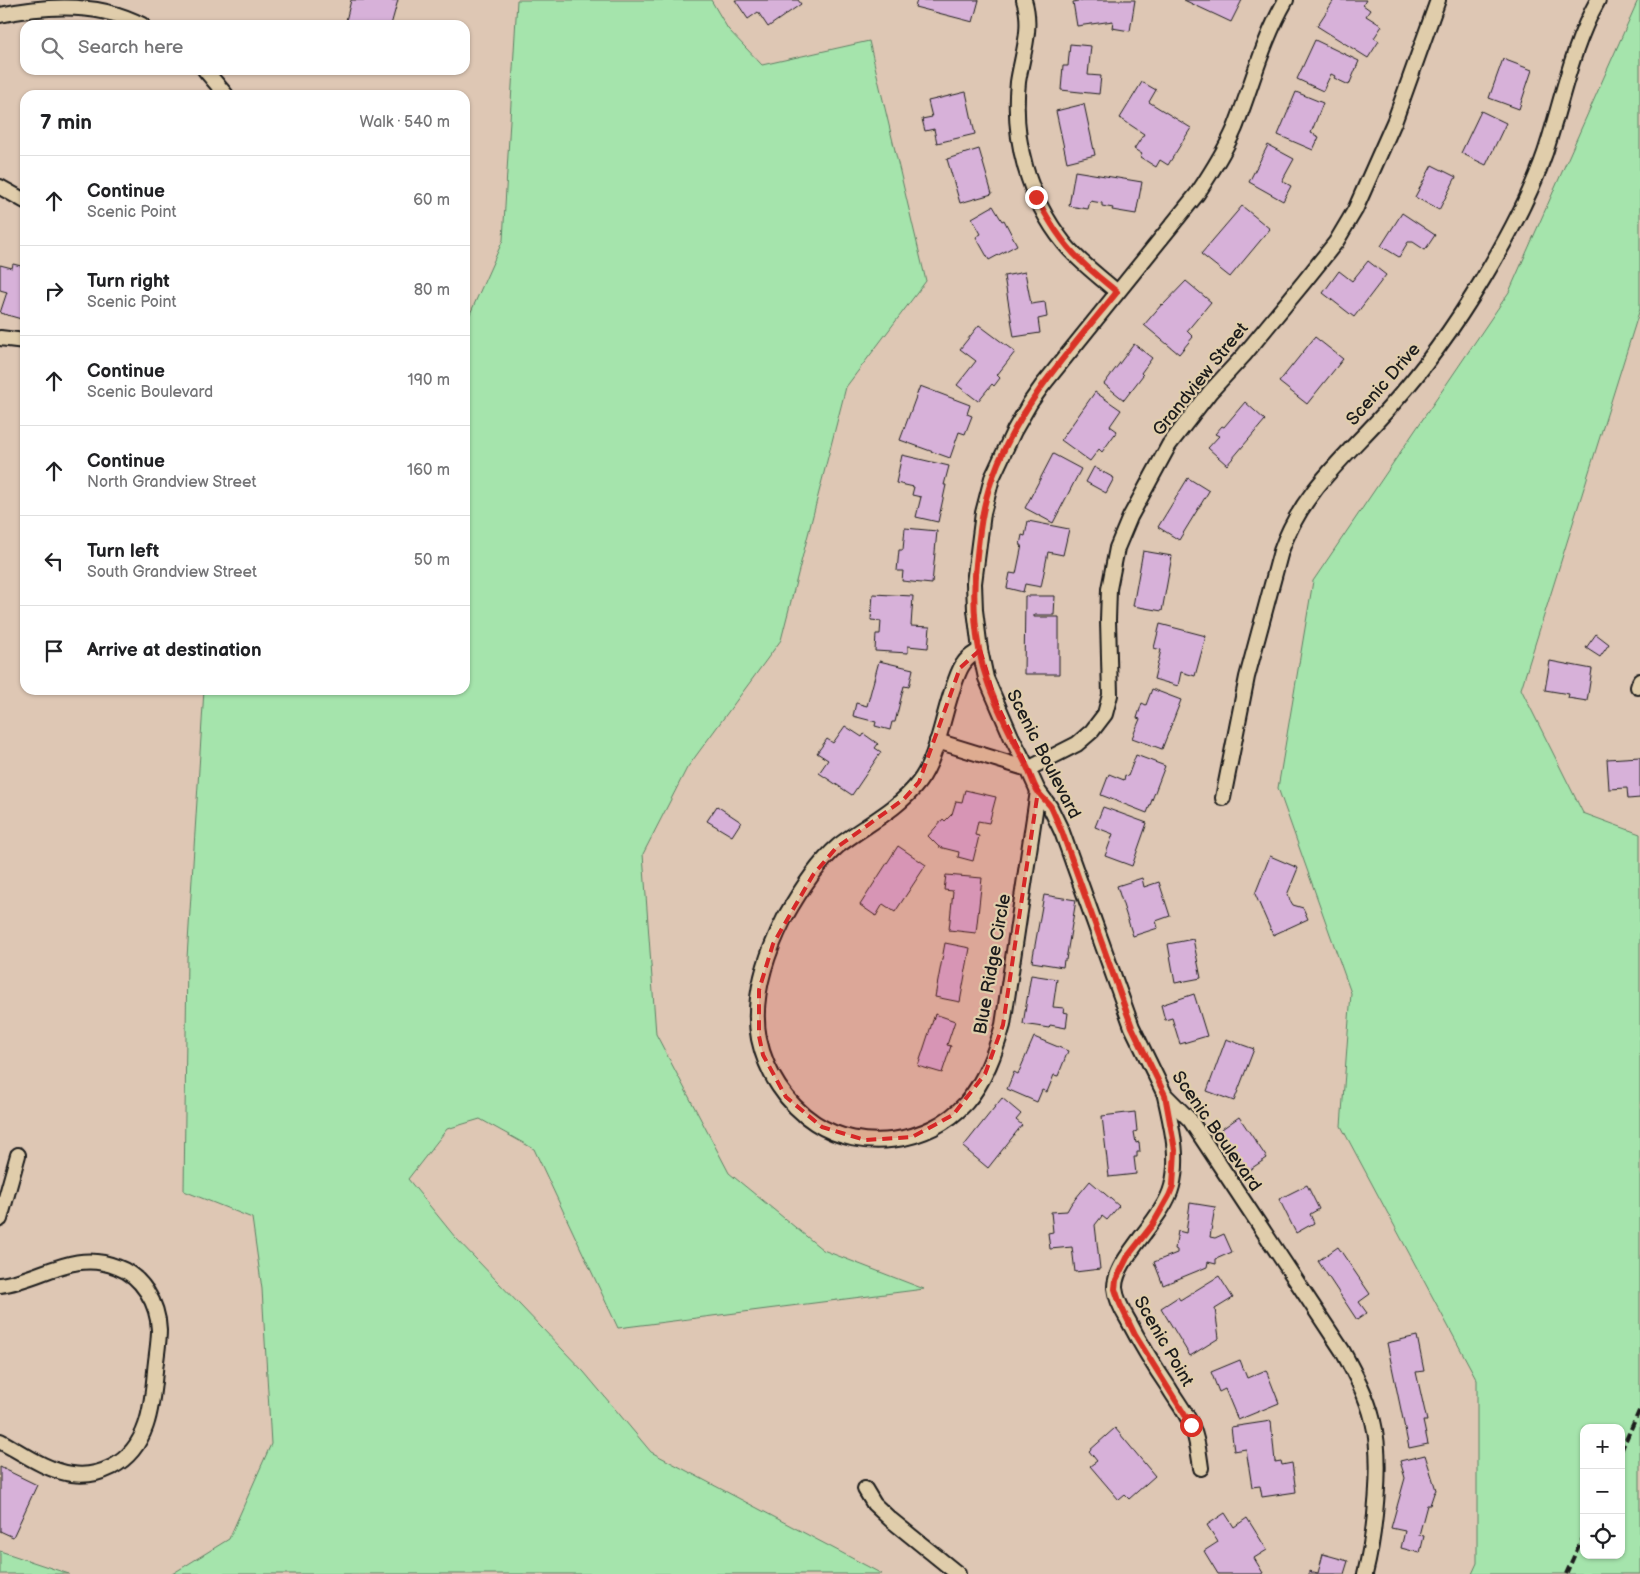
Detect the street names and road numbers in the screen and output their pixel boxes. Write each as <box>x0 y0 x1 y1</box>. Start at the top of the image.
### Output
street label: Grandview Street <box>1148 318 1253 440</box>
street label: Scenic Drive <box>1342 339 1425 430</box>
street label: Scenic Boulevard <box>1002 686 1085 822</box>
street label: Blue Ridge Circle <box>970 892 1015 1036</box>
street label: Scenic Boulevard <box>1167 1067 1266 1195</box>
street label: Scenic Point <box>1129 1292 1198 1390</box>

